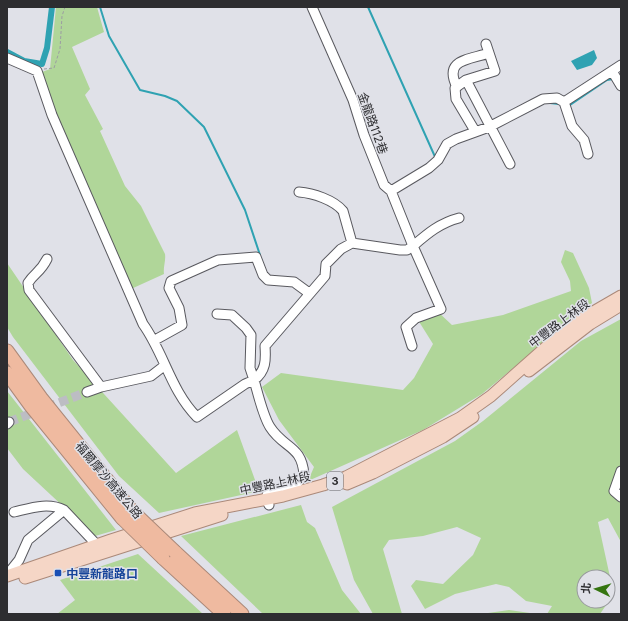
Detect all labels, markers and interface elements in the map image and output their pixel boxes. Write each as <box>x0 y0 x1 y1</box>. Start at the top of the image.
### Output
street label: 金龍路112巷 <box>355 90 391 156</box>
street label: 中豐路上林段 <box>526 295 592 351</box>
street label: 福爾摩沙高速公路 <box>72 438 146 522</box>
street label: 中豐路上林段 <box>238 468 312 498</box>
road number: 3 <box>327 472 343 490</box>
place label: 中豐新龍路口 <box>66 566 138 581</box>
marker: 中豐新龍路口 <box>53 568 63 578</box>
north arrow <box>576 569 616 609</box>
text: 北 <box>579 582 593 594</box>

